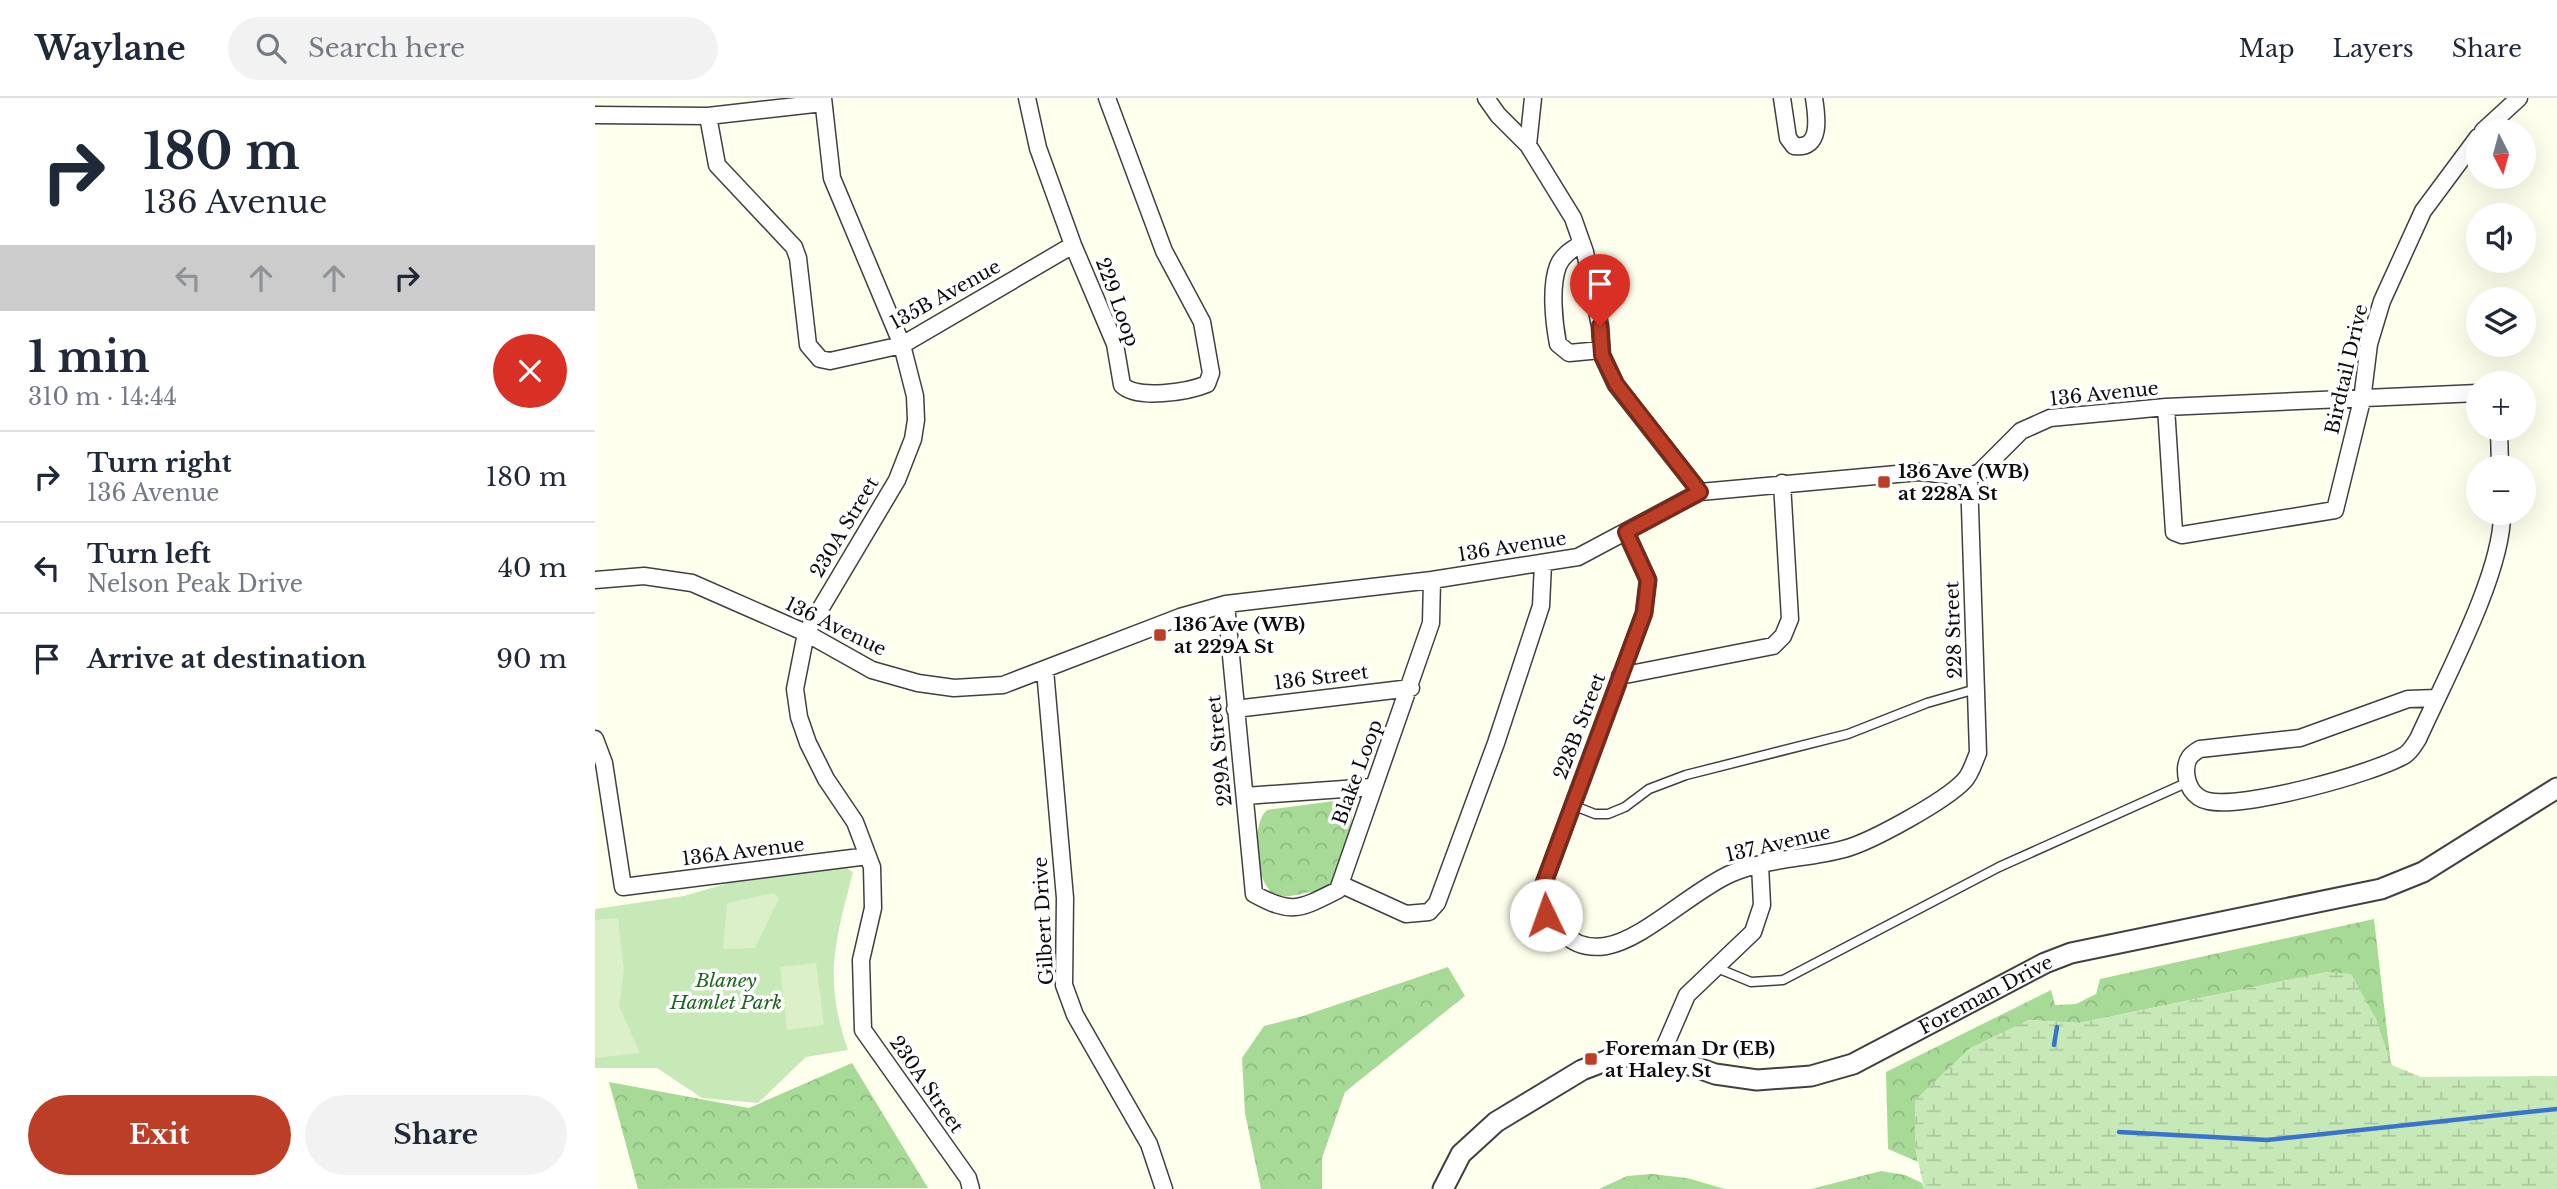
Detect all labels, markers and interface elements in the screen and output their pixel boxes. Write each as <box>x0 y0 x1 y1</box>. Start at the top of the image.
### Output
search box <box>228 17 718 80</box>
text: Waylane <box>35 28 186 69</box>
icon: search <box>252 29 290 67</box>
text: Search here <box>308 32 465 64</box>
text: Map <box>2239 34 2295 63</box>
text: Layers <box>2333 34 2414 63</box>
text: Share <box>2452 34 2522 63</box>
north arrow <box>2466 119 2536 189</box>
map controls <box>2466 119 2536 525</box>
text: 180 m <box>143 121 300 182</box>
icon: right <box>28 126 119 217</box>
text: 136 Avenue <box>143 182 327 222</box>
button: sound <box>2466 203 2536 273</box>
pin <box>1570 254 1630 326</box>
street label: 135B Avenue <box>886 255 1004 334</box>
street label: 229 Loop <box>1091 255 1144 350</box>
icon: left <box>169 259 207 297</box>
icon: ahead <box>242 259 280 297</box>
icon: ahead <box>315 259 353 297</box>
icon: right <box>388 259 426 297</box>
icon: arrive <box>1581 265 1619 303</box>
button: layers <box>2466 287 2536 357</box>
street label: Birdtail Drive <box>2320 302 2373 436</box>
text: 1 min <box>28 331 150 383</box>
button: close <box>493 334 567 408</box>
button: + <box>2466 371 2536 441</box>
street label: 136 Avenue <box>2048 376 2160 411</box>
text: 310 m · 14:44 <box>28 383 177 411</box>
text: Turn right <box>87 447 232 479</box>
button: − <box>2466 455 2536 525</box>
icon: right <box>28 458 66 496</box>
place label: 136 Ave (WB) at 228A St <box>1898 460 2029 505</box>
text: 180 m <box>486 461 567 493</box>
street label: 230A Street <box>805 472 884 582</box>
marker: 136 Ave (WB) at 228A St <box>1876 474 1892 490</box>
text: 136 Avenue <box>87 479 219 507</box>
street label: 136 Avenue <box>1456 527 1568 566</box>
text: Turn left <box>87 538 211 570</box>
icon: left <box>28 549 66 587</box>
text: 40 m <box>498 552 567 584</box>
text: Nelson Peak Drive <box>87 570 303 598</box>
street label: 228 Street <box>1940 580 1967 679</box>
street label: 136 Avenue <box>782 592 890 661</box>
place label: 136 Ave (WB) at 229A St <box>1174 613 1305 658</box>
marker: 136 Ave (WB) at 229A St <box>1152 627 1168 643</box>
icon: arrive <box>28 640 66 678</box>
text: Arrive at destination <box>87 643 367 675</box>
text: 90 m <box>496 643 567 675</box>
street label: 136 Street <box>1273 660 1370 695</box>
street label: 228B Street <box>1549 669 1611 783</box>
street label: 229A Street <box>1202 693 1237 808</box>
street label: Blake Loop <box>1328 716 1387 828</box>
street label: 137 Avenue <box>1724 820 1833 867</box>
street label: 136A Avenue <box>680 833 806 870</box>
street label: Gilbert Drive <box>1029 856 1058 986</box>
position arrow <box>1509 878 1583 952</box>
street label: Foreman Drive <box>1915 950 2056 1039</box>
park label: Blaney Hamlet Park <box>669 969 782 1014</box>
street label: 230A Street <box>885 1031 969 1138</box>
place label: Foreman Dr (EB) at Haley St <box>1605 1037 1775 1082</box>
marker: Foreman Dr (EB) at Haley St <box>1583 1051 1599 1067</box>
button: Exit <box>28 1095 291 1175</box>
button: Share <box>305 1095 567 1175</box>

